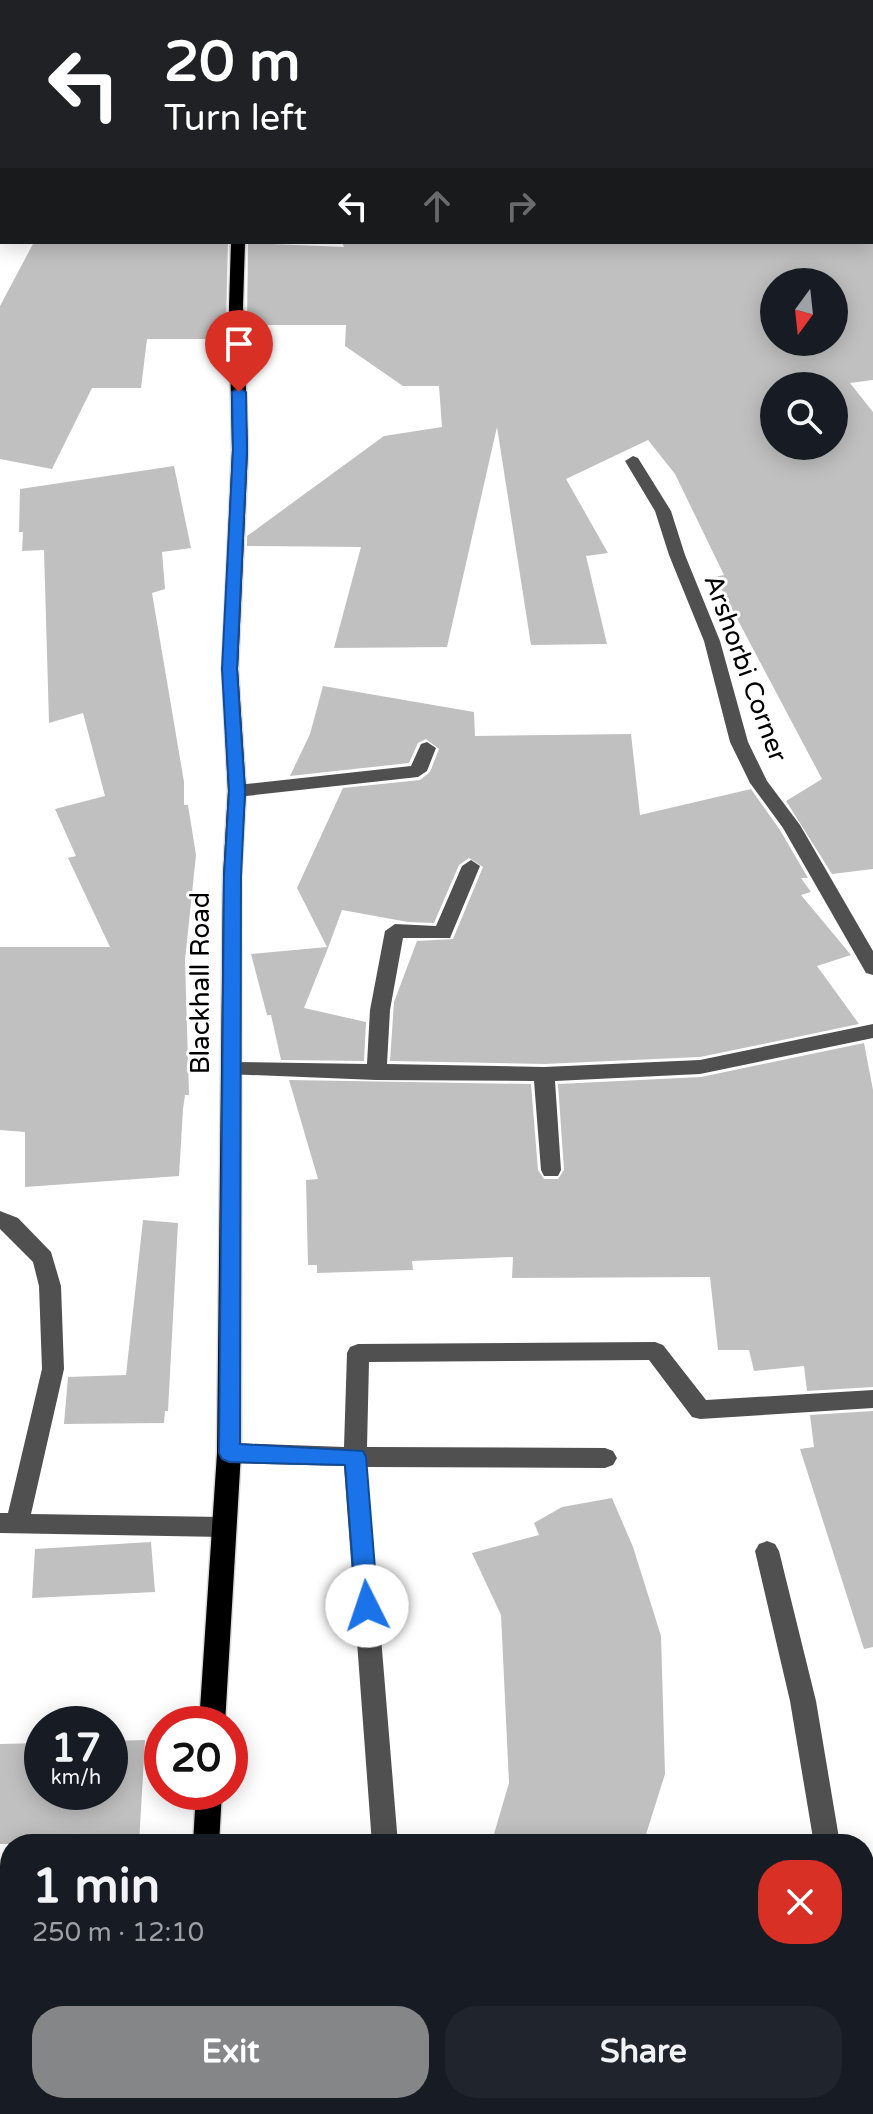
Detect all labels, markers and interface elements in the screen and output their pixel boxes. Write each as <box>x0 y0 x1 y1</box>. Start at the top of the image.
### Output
text: 20 m <box>164 29 300 96</box>
icon: left <box>32 32 136 136</box>
text: Turn left <box>164 97 307 140</box>
icon: left <box>331 184 375 228</box>
icon: ahead <box>415 184 459 228</box>
icon: right <box>499 184 543 228</box>
north arrow <box>760 268 848 356</box>
map controls <box>760 268 848 460</box>
pin <box>205 310 273 392</box>
icon: arrive <box>217 322 261 366</box>
button: search <box>760 372 848 460</box>
street label: Arshorbi Corner <box>697 570 794 766</box>
street label: Blackhall Road <box>185 892 216 1074</box>
position arrow <box>325 1564 409 1648</box>
speed limit sign: 20 <box>144 1706 248 1810</box>
text: 17 <box>51 1724 101 1772</box>
text: km/h <box>51 1766 101 1790</box>
text: 1 min <box>32 1858 160 1916</box>
button: close <box>758 1860 842 1944</box>
text: 250 m · 12:10 <box>32 1917 204 1948</box>
button: Exit <box>32 2006 429 2098</box>
button: Share <box>445 2006 842 2098</box>

